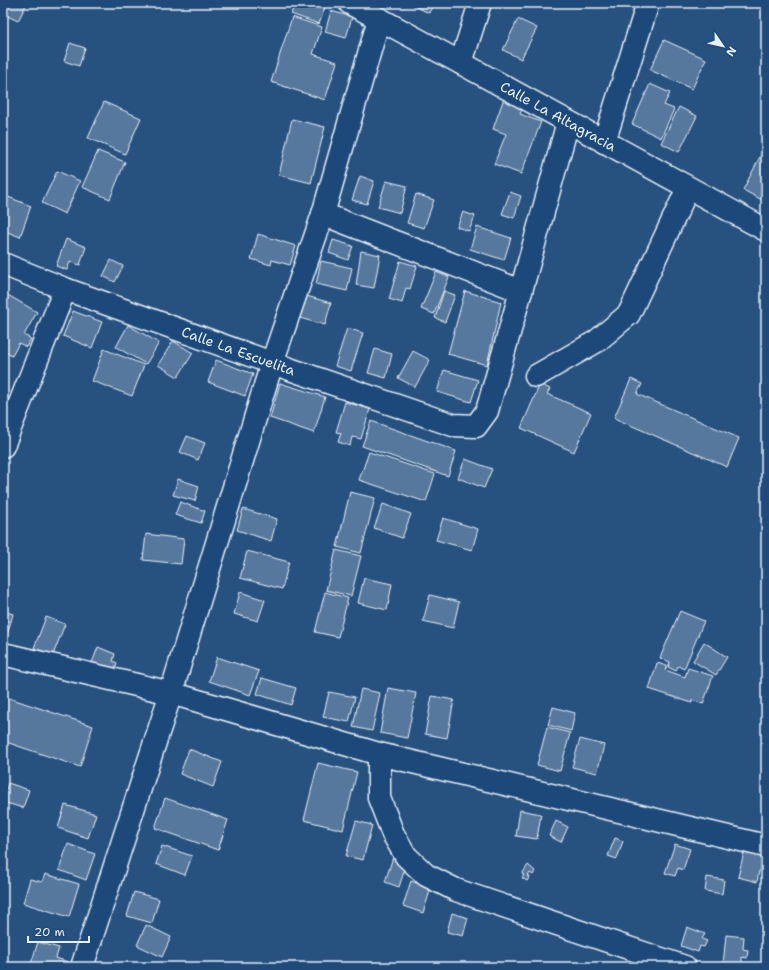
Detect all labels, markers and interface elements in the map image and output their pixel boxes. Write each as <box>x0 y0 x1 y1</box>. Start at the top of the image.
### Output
north arrow <box>703 26 743 66</box>
text: N <box>722 44 740 59</box>
street label: Calle La Altagracia <box>497 77 620 155</box>
street label: Calle La Escuelita <box>179 322 298 379</box>
scale bar <box>28 918 89 944</box>
text: 20 m <box>34 924 65 940</box>

